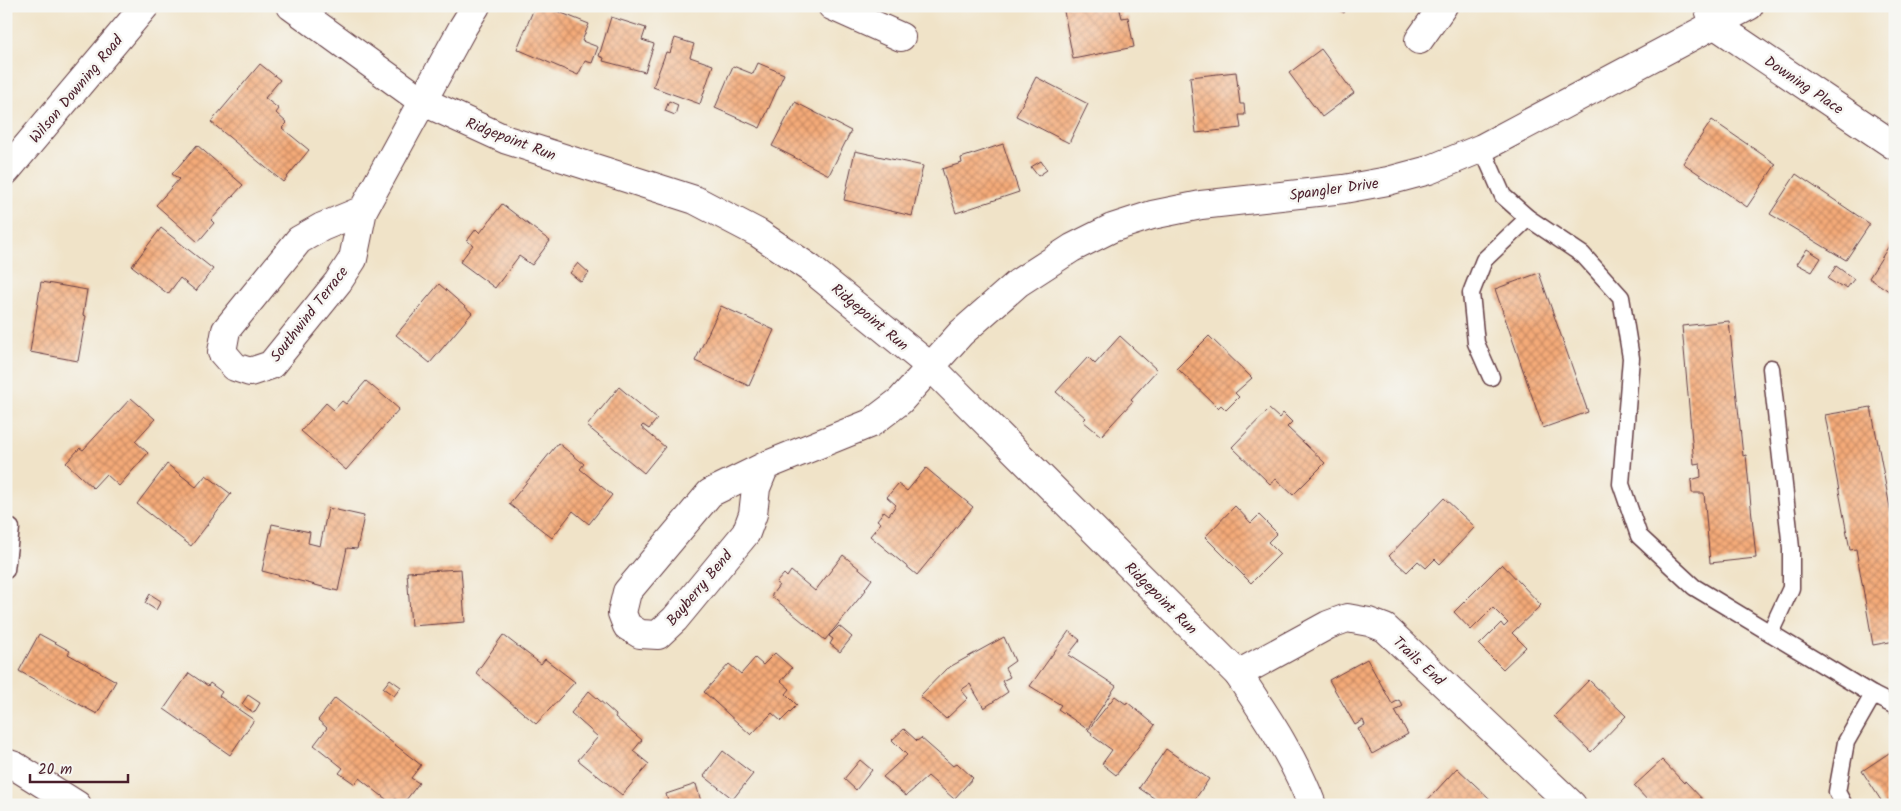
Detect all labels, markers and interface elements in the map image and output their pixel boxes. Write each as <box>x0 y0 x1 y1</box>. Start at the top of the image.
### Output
street label: Wilson Downing Road <box>24 30 130 149</box>
street label: Downing Place <box>1759 50 1848 122</box>
street label: Ridgepoint Run <box>462 112 559 168</box>
street label: Spangler Drive <box>1288 172 1381 208</box>
street label: Southwind Terrace <box>265 261 355 368</box>
street label: Ridgepoint Run <box>825 278 913 357</box>
street label: Bayberry Bend <box>661 545 739 632</box>
street label: Ridgepoint Run <box>1118 557 1202 641</box>
street label: Trails End <box>1387 631 1450 693</box>
scale bar <box>30 751 128 783</box>
text: 20 m <box>38 758 72 782</box>

